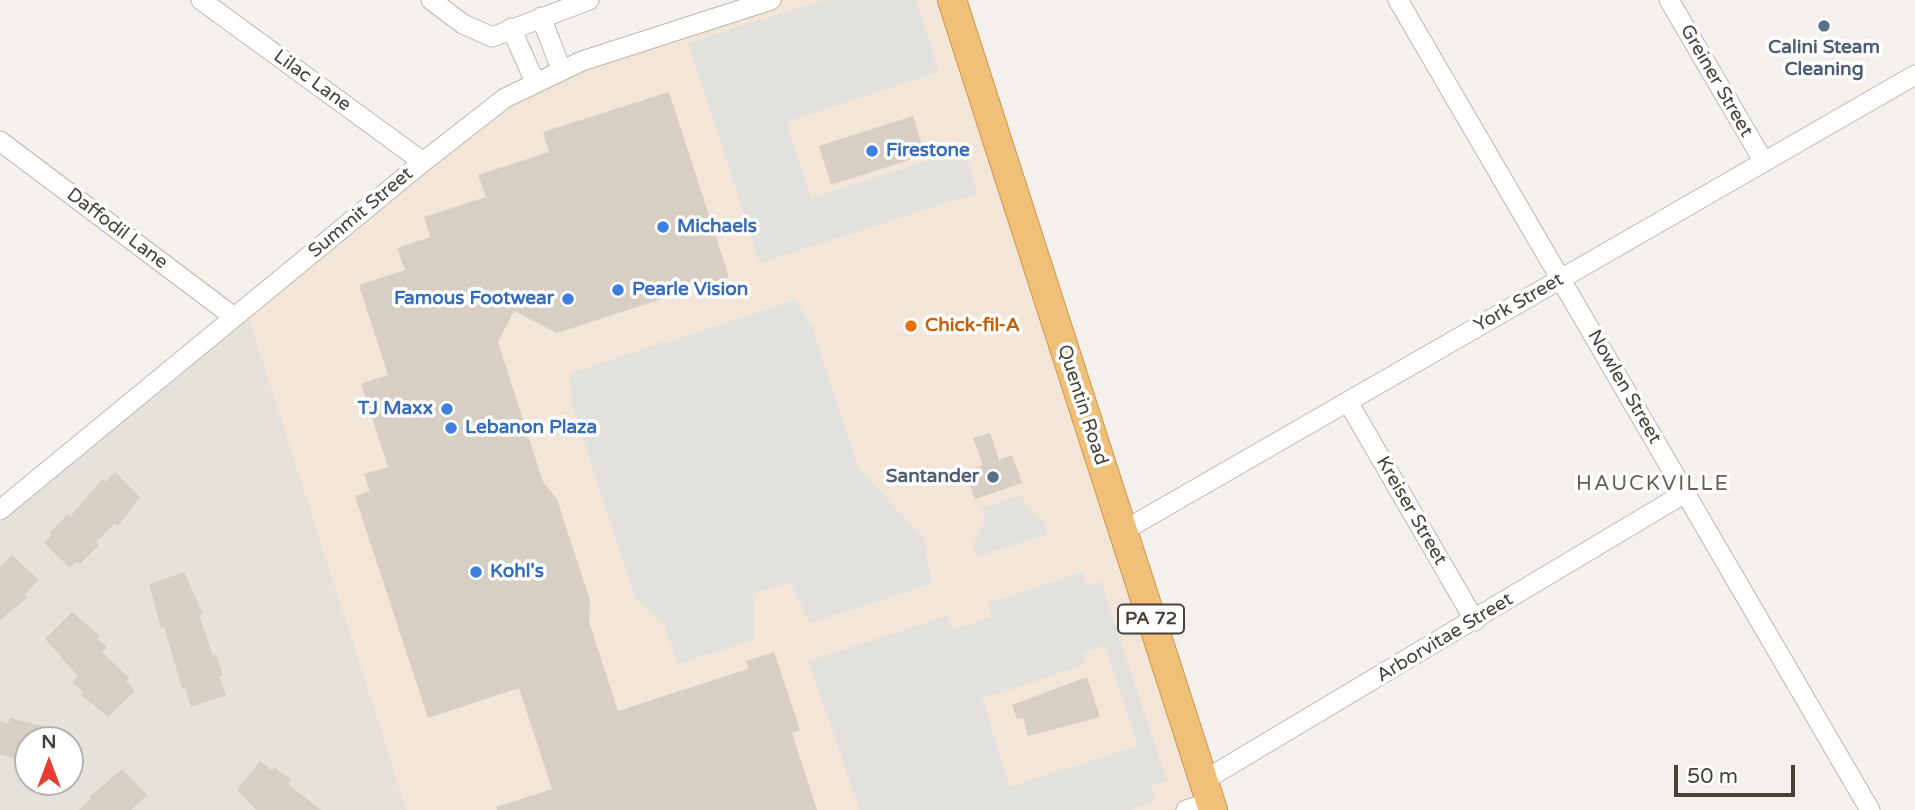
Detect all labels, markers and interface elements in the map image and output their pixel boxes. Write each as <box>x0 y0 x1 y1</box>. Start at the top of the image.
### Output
marker: Calini Steam Cleaning <box>1816 18 1832 34</box>
street label: Greiner Street <box>1675 21 1757 141</box>
place label: Calini Steam Cleaning <box>1768 37 1880 81</box>
street label: Lilac Lane <box>269 45 355 117</box>
place label: Firestone <box>886 140 970 162</box>
marker: Firestone <box>864 143 880 159</box>
street label: Summit Street <box>304 163 418 263</box>
street label: Daffodil Lane <box>62 184 172 274</box>
place label: Michaels <box>677 216 757 238</box>
marker: Michaels <box>655 219 671 235</box>
street label: York Street <box>1470 268 1568 338</box>
place label: Pearle Vision <box>632 279 748 301</box>
marker: Pearle Vision <box>610 282 626 298</box>
place label: Famous Footwear <box>394 288 554 310</box>
marker: Famous Footwear <box>560 291 576 307</box>
place label: Chick-fil-A <box>925 315 1020 337</box>
marker: Chick-fil-A <box>903 318 919 334</box>
street label: Nowlen Street <box>1582 326 1666 448</box>
street label: Quentin Road <box>1052 342 1112 468</box>
place label: TJ Maxx <box>358 398 433 420</box>
marker: TJ Maxx <box>439 401 455 417</box>
place label: Lebanon Plaza <box>465 417 597 439</box>
marker: Lebanon Plaza <box>443 420 459 436</box>
street label: Kreiser Street <box>1371 453 1451 569</box>
place label: Santander <box>886 466 979 488</box>
marker: Santander <box>985 469 1001 485</box>
district label: HAUCKVILLE <box>1577 471 1729 497</box>
place label: Kohl's <box>490 561 544 583</box>
marker: Kohl's <box>468 564 484 580</box>
street label: Arborvitae Street <box>1373 588 1517 688</box>
road number: PA 72 <box>1118 604 1184 634</box>
north arrow <box>14 726 84 796</box>
text: N <box>41 731 57 753</box>
scale bar <box>1677 750 1798 794</box>
text: 50 m <box>1687 764 1738 789</box>

